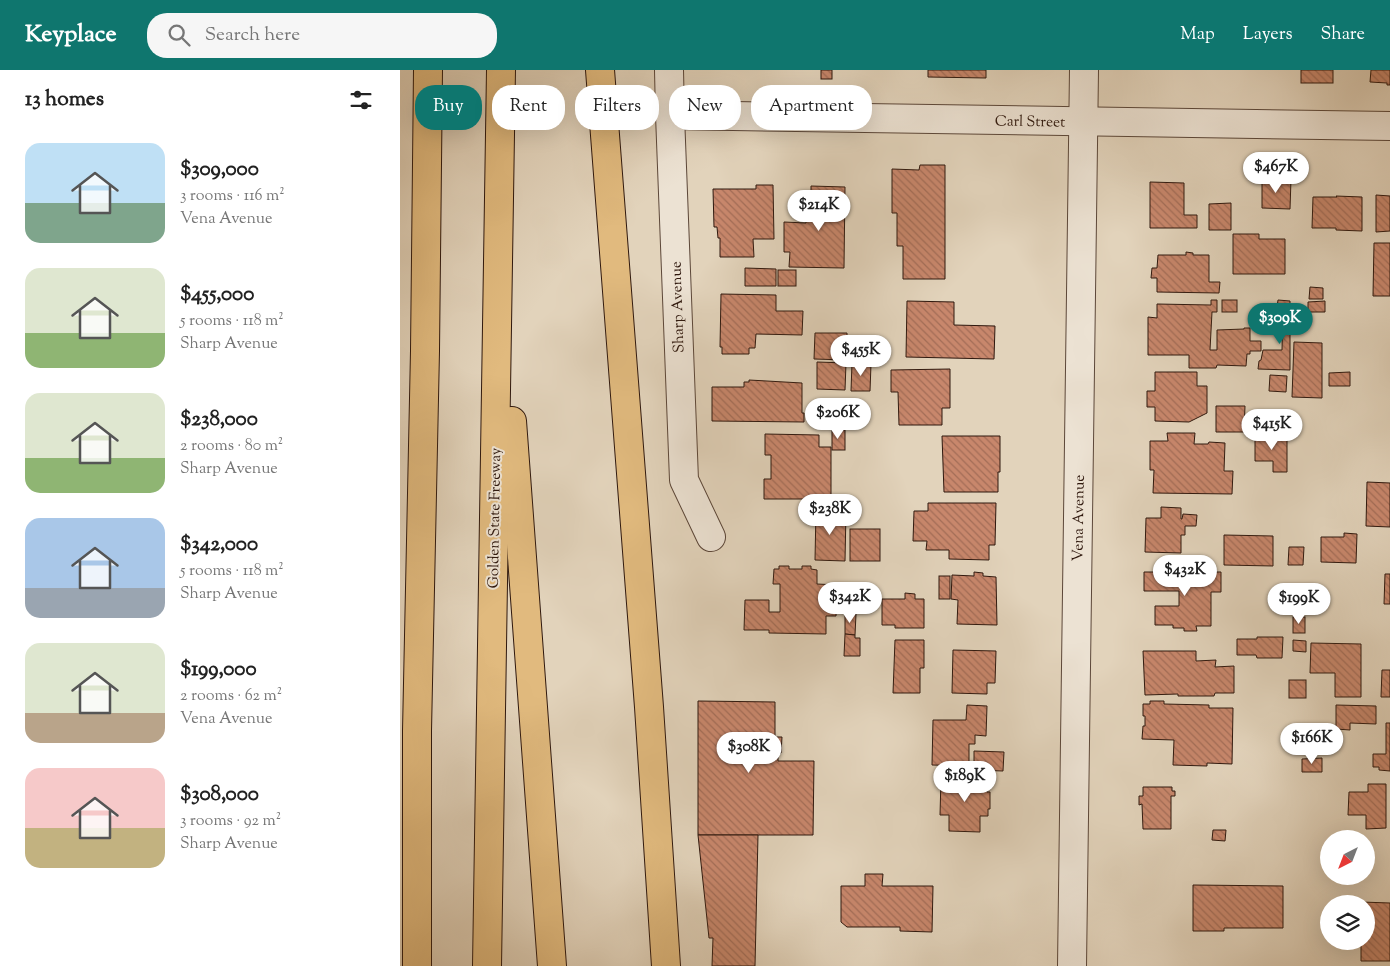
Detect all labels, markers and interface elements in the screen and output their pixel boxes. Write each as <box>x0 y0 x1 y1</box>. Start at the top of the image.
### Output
search box <box>147 13 497 58</box>
text: Keyplace <box>25 18 117 52</box>
icon: search <box>165 21 193 49</box>
text: Search here <box>205 22 300 49</box>
text: Map <box>1180 22 1215 48</box>
text: Layers <box>1243 22 1293 48</box>
text: Share <box>1321 22 1365 48</box>
text: 13 homes <box>25 85 104 115</box>
chip: Buy <box>415 85 482 130</box>
chip: Rent <box>492 85 565 130</box>
chip: Filters <box>575 85 659 130</box>
chip: New <box>669 85 741 130</box>
chip: Apartment <box>751 85 872 130</box>
icon: filters <box>347 86 375 114</box>
street label: Carl Street <box>995 111 1065 134</box>
pin: $467K <box>1241 152 1311 194</box>
text: $309,000 <box>180 155 259 185</box>
text: $467K <box>1254 156 1298 179</box>
icon: home <box>65 163 125 223</box>
text: 3 rooms · 116 m² <box>180 185 285 208</box>
pin: $214K <box>784 190 854 232</box>
text: $214K <box>798 194 840 217</box>
text: Vena Avenue <box>180 208 273 231</box>
street label: Sharp Avenue <box>666 261 691 353</box>
text: $455,000 <box>180 280 254 310</box>
icon: home <box>65 288 125 348</box>
pin: $309K <box>1245 302 1315 345</box>
text: $309K <box>1259 307 1301 330</box>
text: 5 rooms · 118 m² <box>180 310 284 333</box>
text: Sharp Avenue <box>180 333 278 356</box>
pin: $455K <box>826 334 896 377</box>
text: $455K <box>841 339 881 362</box>
pin: $206K <box>803 398 873 440</box>
text: $206K <box>816 402 860 425</box>
text: $238,000 <box>180 405 258 435</box>
pin: $415K <box>1237 408 1307 451</box>
icon: home <box>65 413 125 473</box>
text: $415K <box>1252 413 1292 436</box>
text: 2 rooms · 80 m² <box>180 435 283 458</box>
street label: Golden State Freeway <box>484 447 507 589</box>
text: Sharp Avenue <box>180 458 278 481</box>
street label: Vena Avenue <box>1068 474 1091 562</box>
pin: $238K <box>795 494 865 536</box>
text: $238K <box>809 498 851 521</box>
text: $342,000 <box>180 530 258 560</box>
icon: home <box>65 538 125 598</box>
pin: $432K <box>1150 554 1220 597</box>
text: $432K <box>1164 559 1206 582</box>
text: 5 rooms · 118 m² <box>180 560 284 583</box>
pin: $342K <box>815 582 885 624</box>
pin: $199K <box>1264 582 1334 625</box>
text: Sharp Avenue <box>180 583 278 606</box>
text: $342K <box>829 586 871 609</box>
text: $199K <box>1279 587 1319 610</box>
text: $199,000 <box>180 655 257 685</box>
icon: home <box>65 663 125 723</box>
text: 2 rooms · 62 m² <box>180 685 282 708</box>
text: Vena Avenue <box>180 708 273 731</box>
pin: $166K <box>1277 722 1347 765</box>
text: $166K <box>1291 727 1333 750</box>
pin: $308K <box>714 732 784 774</box>
text: $308K <box>728 736 770 759</box>
pin: $189K <box>930 760 1000 803</box>
text: $189K <box>944 765 986 788</box>
text: $308,000 <box>180 780 259 810</box>
icon: home <box>65 788 125 848</box>
text: 3 rooms · 92 m² <box>180 810 281 833</box>
north arrow <box>1320 830 1375 885</box>
map controls <box>1320 830 1375 950</box>
text: Sharp Avenue <box>180 833 278 856</box>
button: layers <box>1320 895 1375 950</box>

